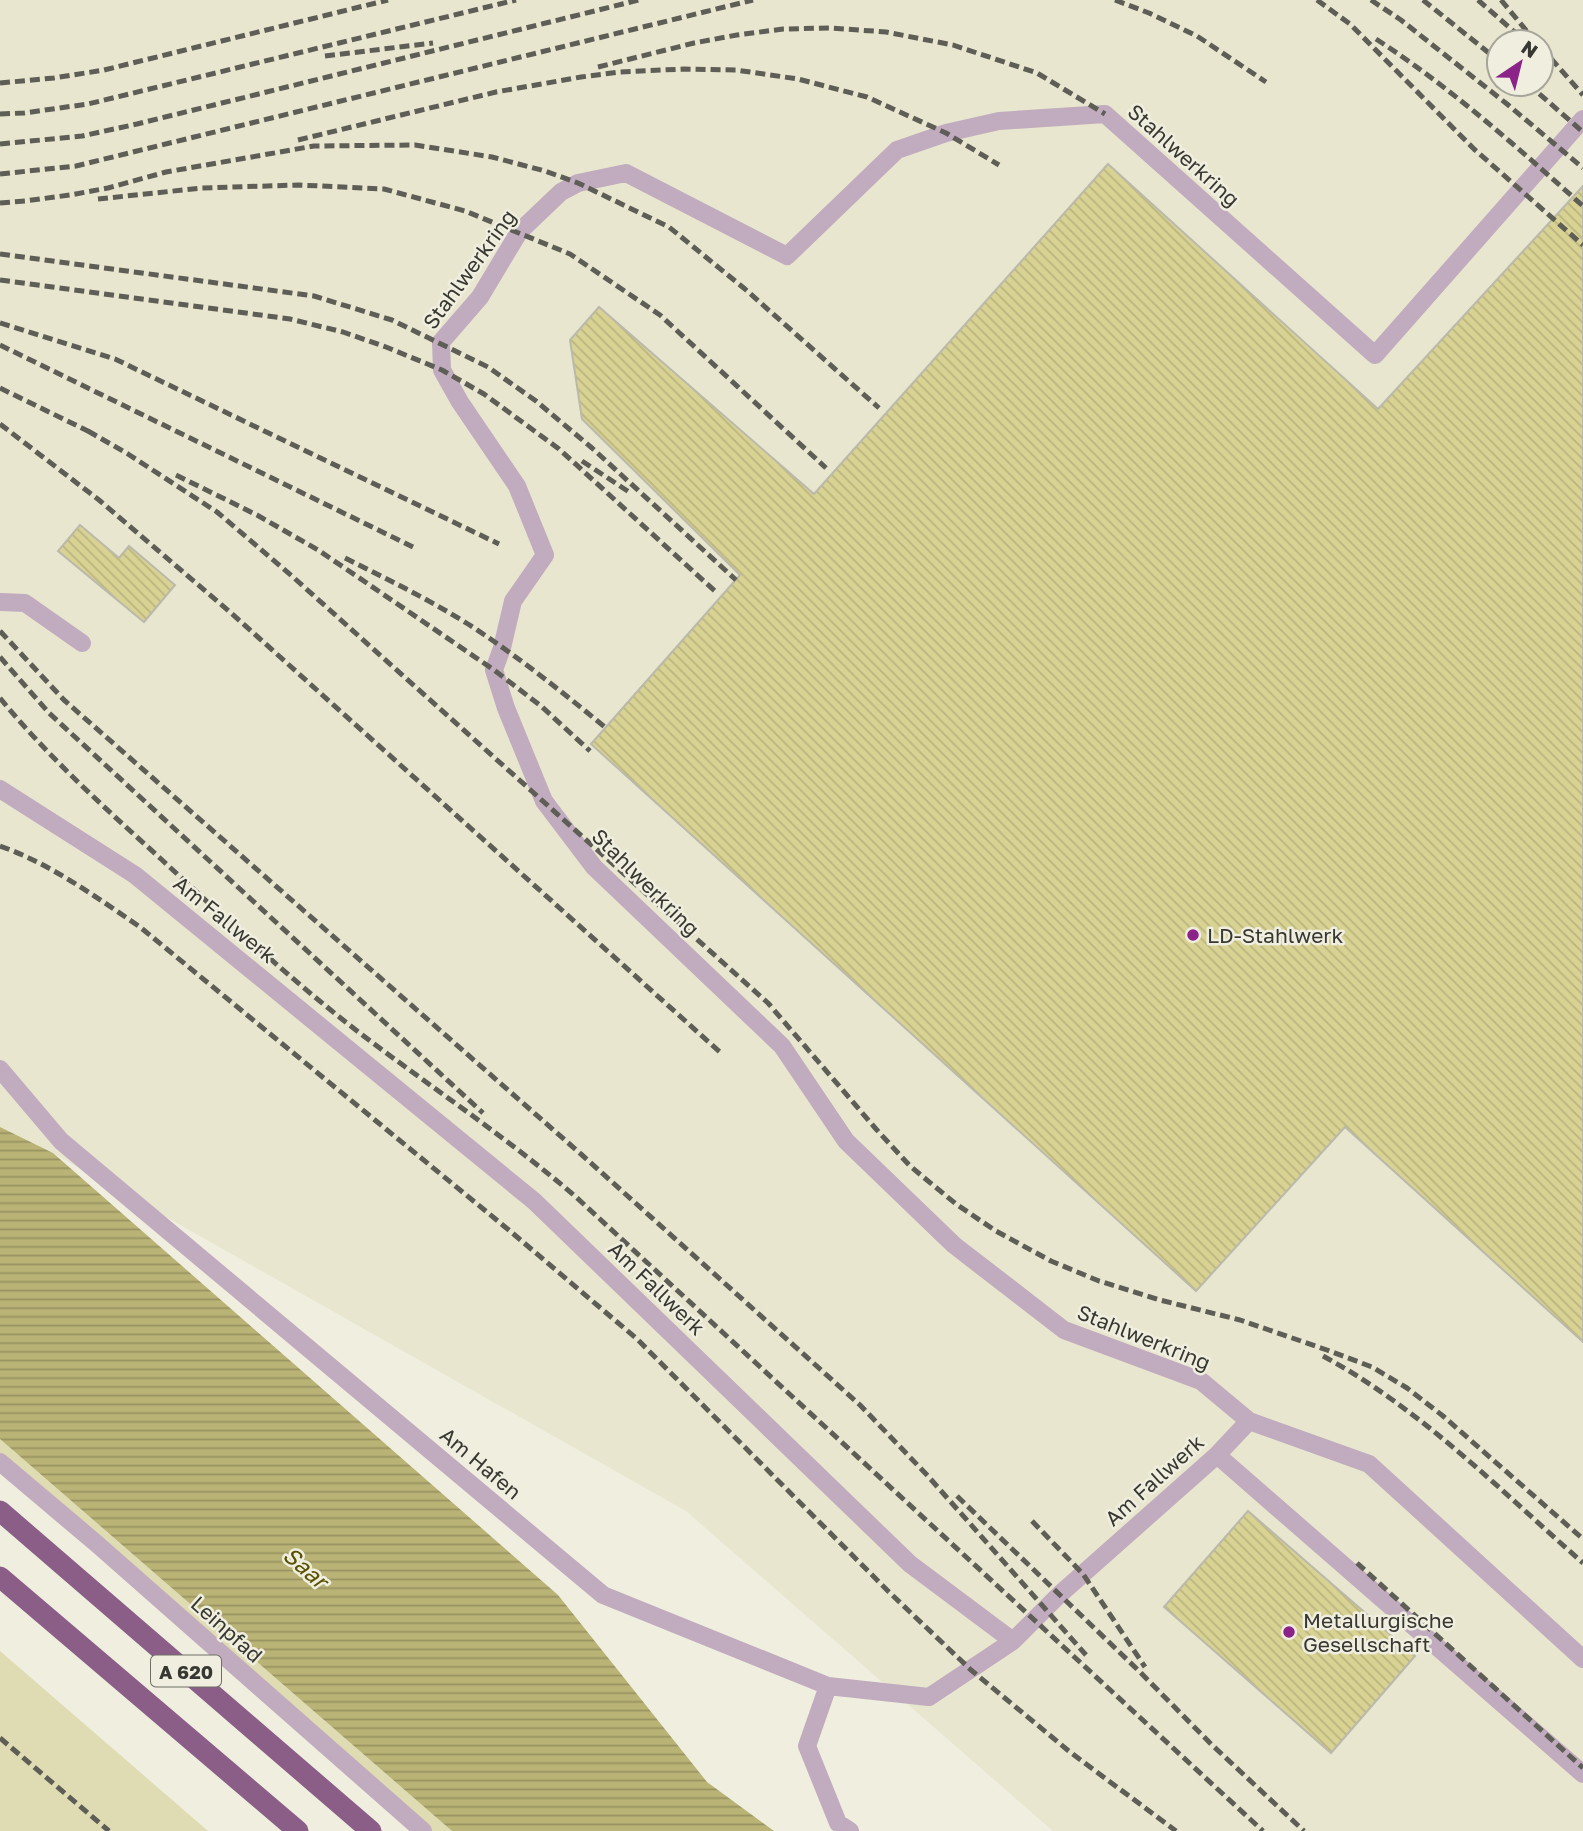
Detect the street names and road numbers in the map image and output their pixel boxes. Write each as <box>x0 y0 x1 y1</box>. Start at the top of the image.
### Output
street label: Stahlwerkring <box>1123 98 1245 212</box>
street label: Stahlwerkring <box>417 204 521 334</box>
street label: Stahlwerkring <box>587 823 705 941</box>
street label: Am Fallwerk <box>169 870 282 968</box>
street label: Am Fallwerk <box>603 1236 711 1341</box>
street label: Stahlwerkring <box>1074 1298 1214 1376</box>
street label: Am Hafen <box>435 1421 527 1505</box>
street label: Am Fallwerk <box>1099 1429 1209 1531</box>
street label: Leinpfad <box>186 1590 268 1668</box>
road number: A 620 <box>151 1656 221 1686</box>

